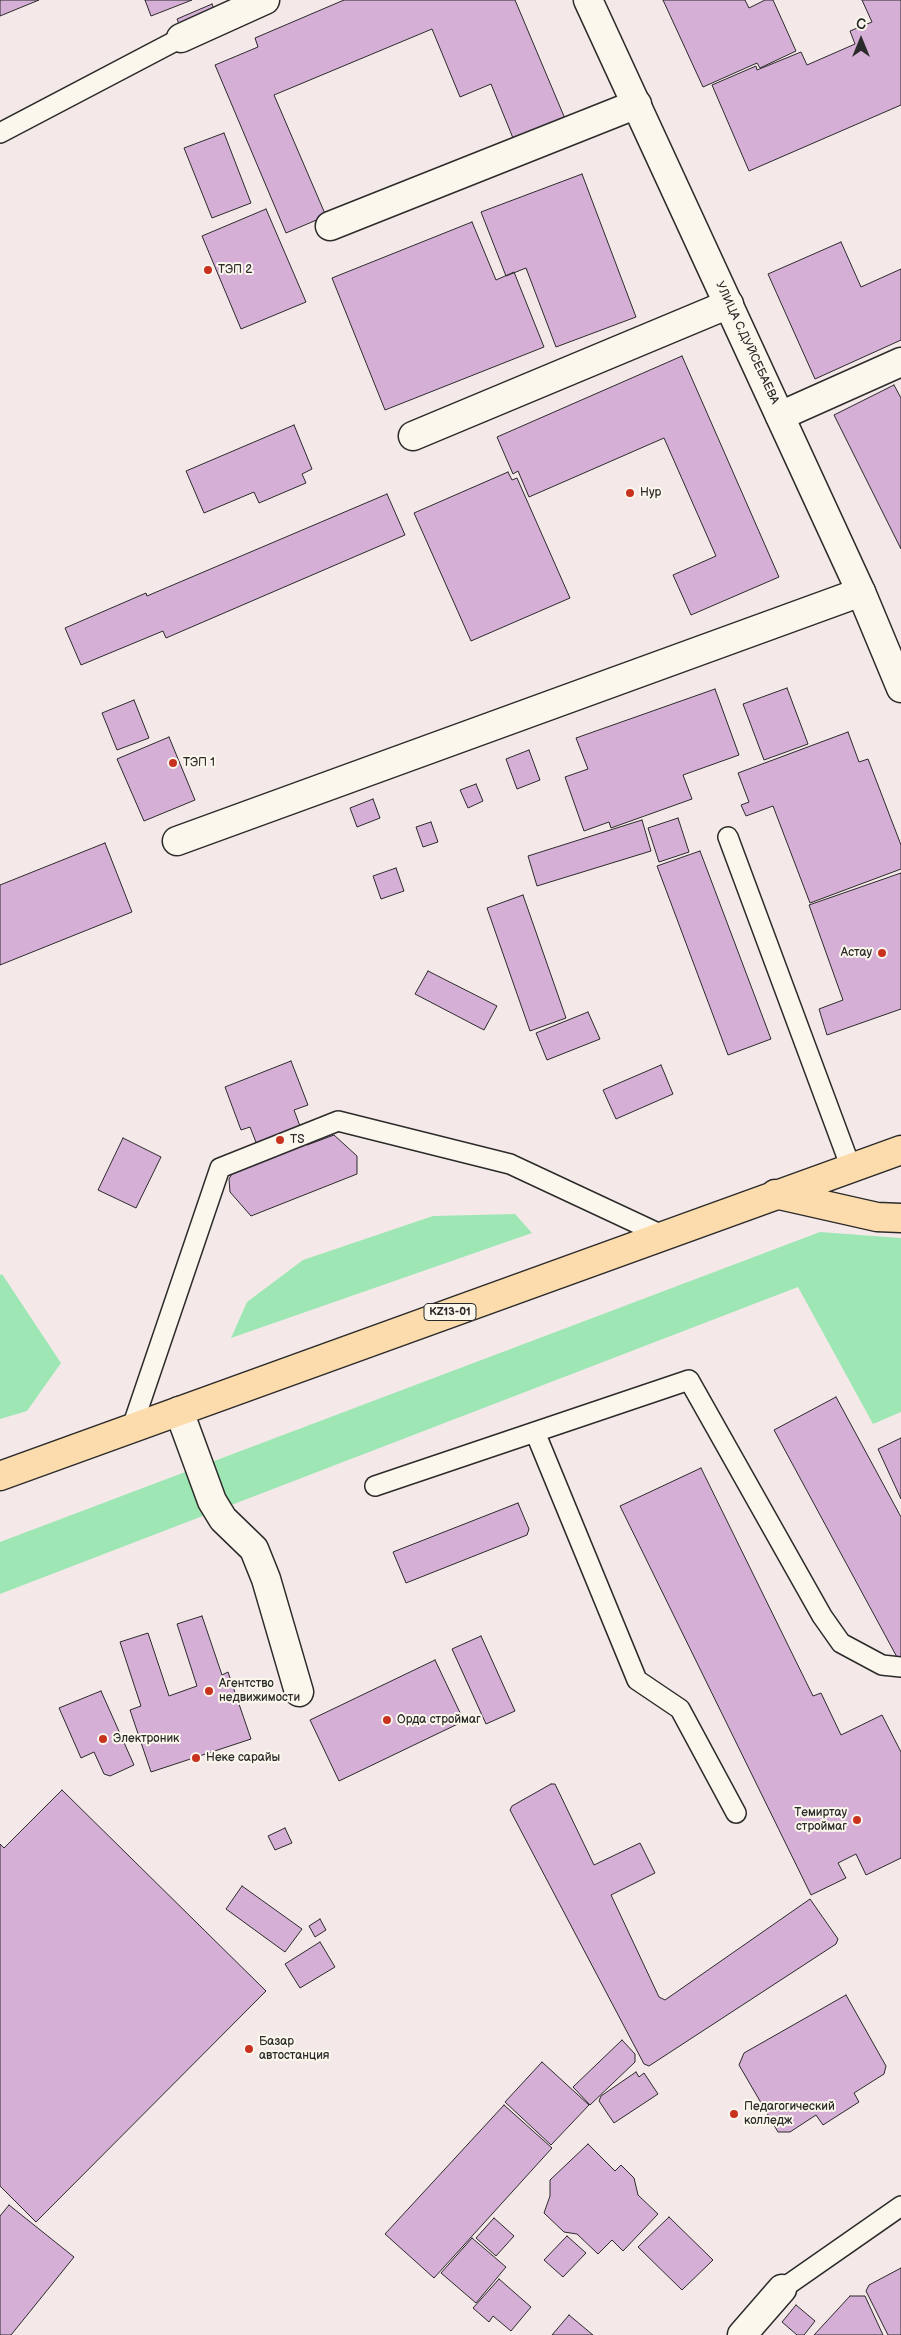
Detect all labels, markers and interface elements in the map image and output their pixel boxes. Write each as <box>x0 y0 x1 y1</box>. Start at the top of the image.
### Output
north arrow <box>836 15 886 65</box>
text: С <box>856 16 866 33</box>
place label: ТЭП 2 <box>218 263 252 277</box>
marker: ТЭП 2 <box>202 264 214 276</box>
street label: УЛИЦА С.ДУЙСЕБАЕВА <box>712 279 782 407</box>
place label: Нур <box>640 486 661 500</box>
marker: Нур <box>624 487 636 499</box>
place label: ТЭП 1 <box>183 756 215 770</box>
marker: ТЭП 1 <box>167 757 179 769</box>
place label: Астау <box>841 946 872 960</box>
marker: Астау <box>876 947 888 959</box>
place label: TS <box>290 1133 304 1147</box>
marker: TS <box>274 1134 286 1146</box>
road number: KZ13-01 <box>424 1304 476 1320</box>
place label: Агентство недвижимости <box>219 1677 300 1705</box>
marker: Агентство недвижимости <box>203 1685 215 1697</box>
place label: Орда строймаг <box>397 1713 481 1727</box>
marker: Орда строймаг <box>381 1714 393 1726</box>
place label: Электроник <box>113 1732 180 1746</box>
marker: Электроник <box>97 1733 109 1745</box>
place label: Неке сарайы <box>206 1751 280 1765</box>
marker: Неке сарайы <box>190 1752 202 1764</box>
place label: Темиртау строймаг <box>794 1806 847 1834</box>
marker: Темиртау строймаг <box>851 1814 863 1826</box>
place label: Базар автостанция <box>259 2035 330 2063</box>
marker: Базар автостанция <box>243 2043 255 2055</box>
place label: Педагогический колледж <box>744 2100 835 2128</box>
marker: Педагогический колледж <box>728 2108 740 2120</box>

